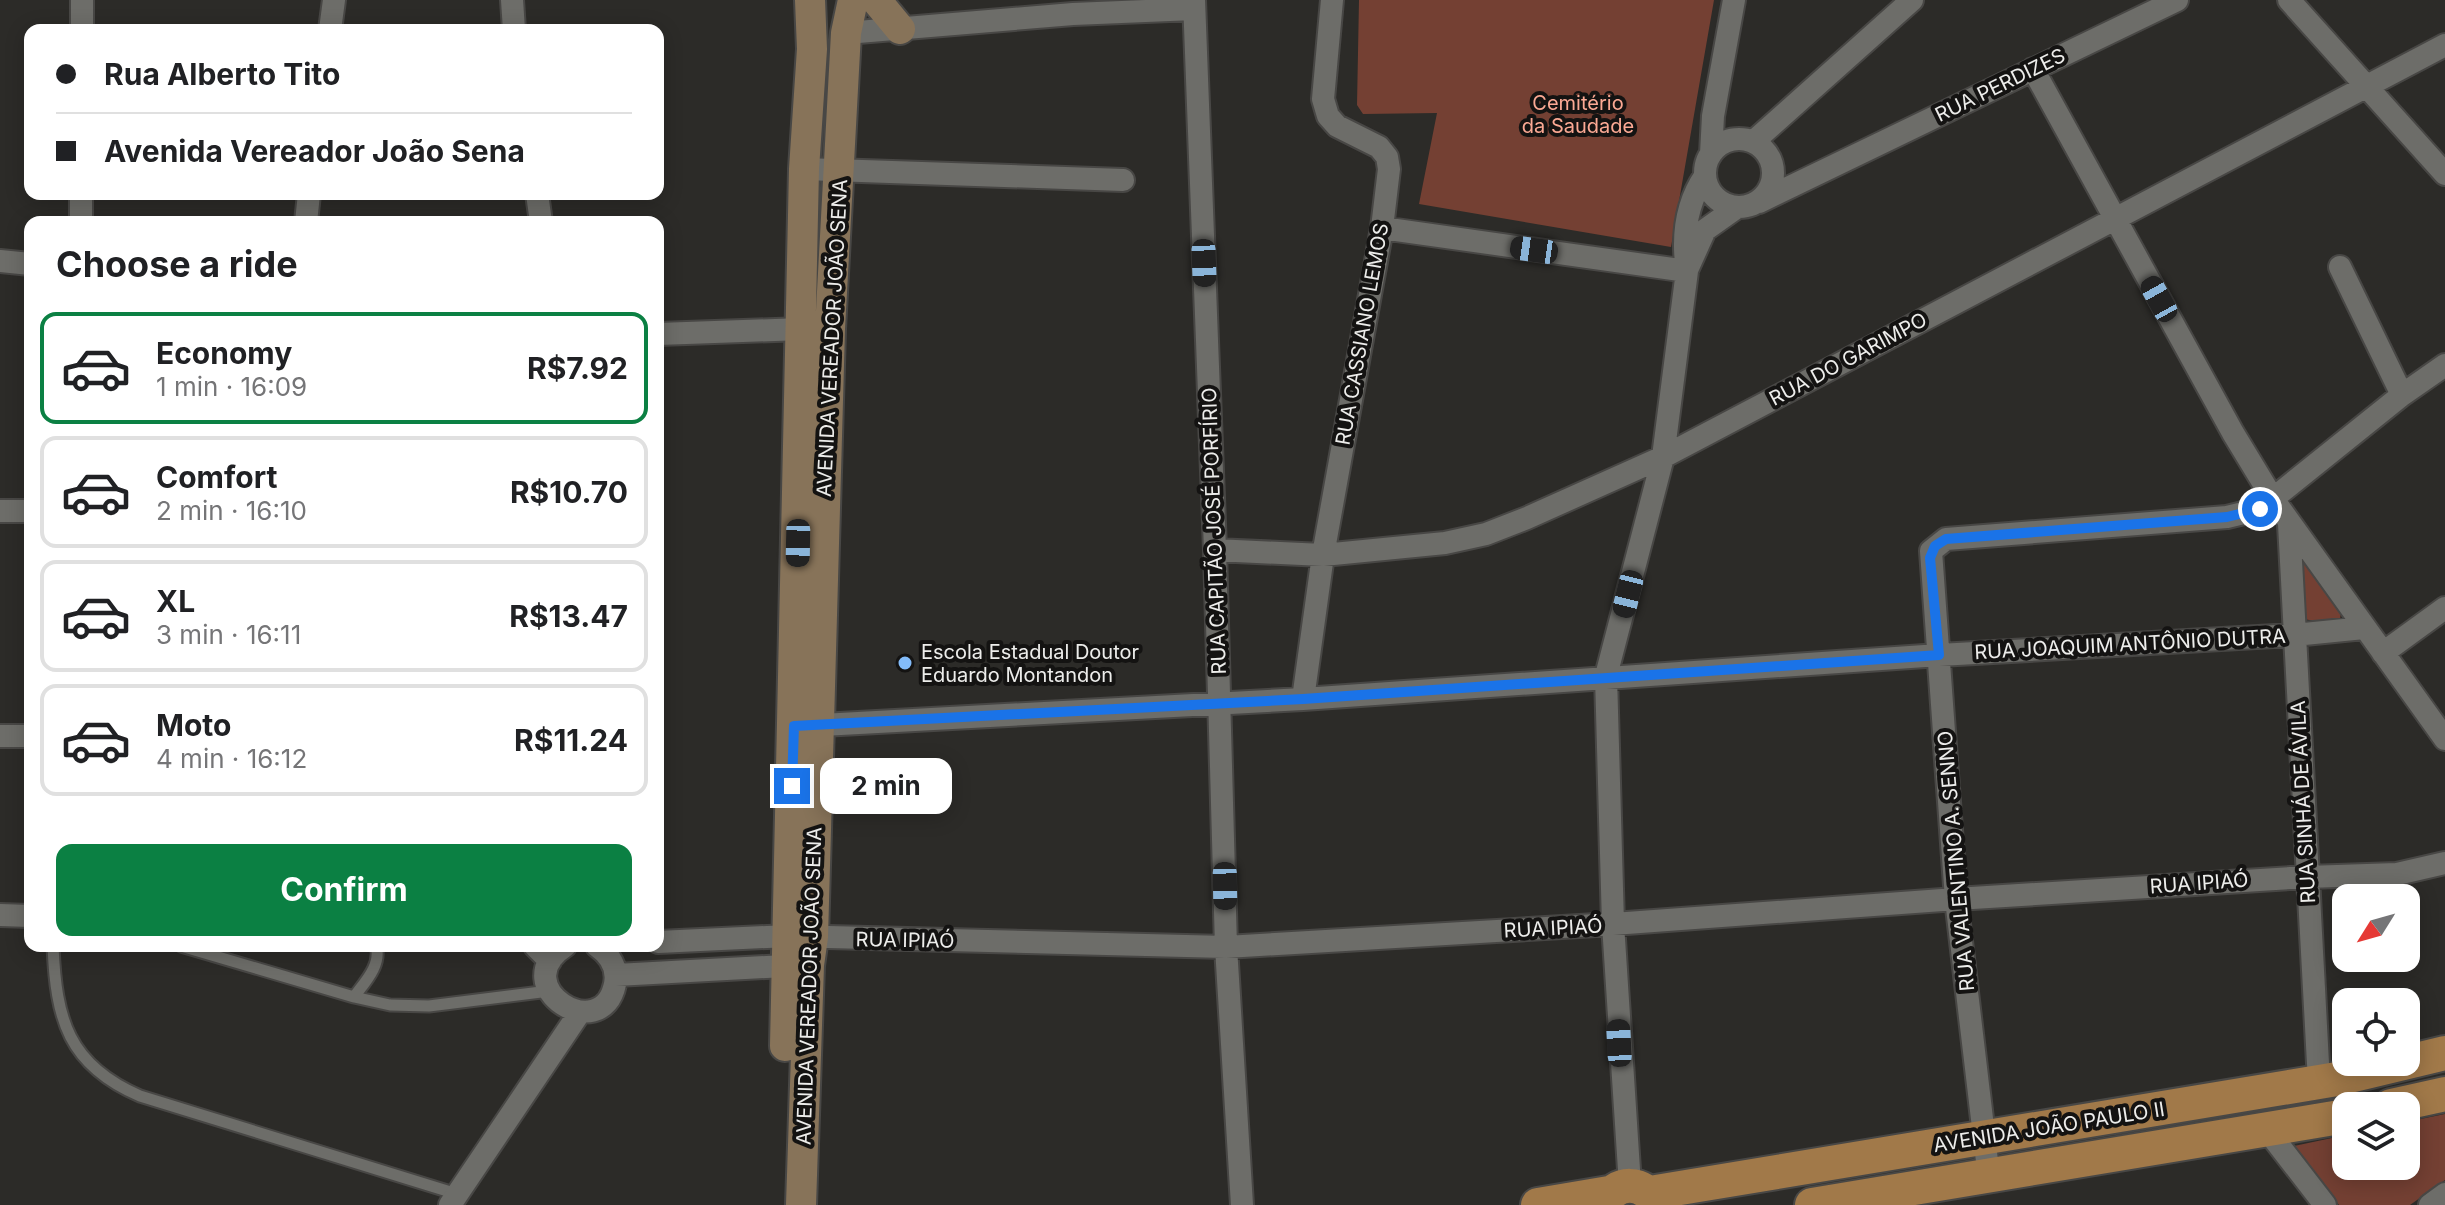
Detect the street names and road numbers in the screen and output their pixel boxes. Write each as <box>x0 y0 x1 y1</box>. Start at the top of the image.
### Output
street label: RUA PERDIZES <box>1931 43 2069 127</box>
street label: AVENIDA VEREADOR JOÃO SENA <box>811 178 852 498</box>
street label: RUA CASSIANO LEMOS <box>1331 221 1393 447</box>
street label: RUA DO GARIMPO <box>1765 307 1931 411</box>
street label: RUA CAPITÃO JOSÉ PORFÍRIO <box>1196 387 1231 675</box>
street label: RUA JOAQUIM ANTÔNIO DUTRA <box>1974 624 2287 664</box>
street label: RUA SINHÁ DE ÁVILA <box>2285 700 2320 904</box>
street label: RUA VALENTINO A. SENNO <box>1933 730 1979 992</box>
street label: AVENIDA VEREADOR JOÃO SENA <box>790 826 827 1146</box>
street label: RUA IPIAÓ <box>2149 867 2249 898</box>
street label: RUA IPIAÓ <box>1503 912 1603 943</box>
street label: RUA IPIAÓ <box>855 926 955 953</box>
street label: AVENIDA JOÃO PAULO II <box>1931 1096 2166 1157</box>

